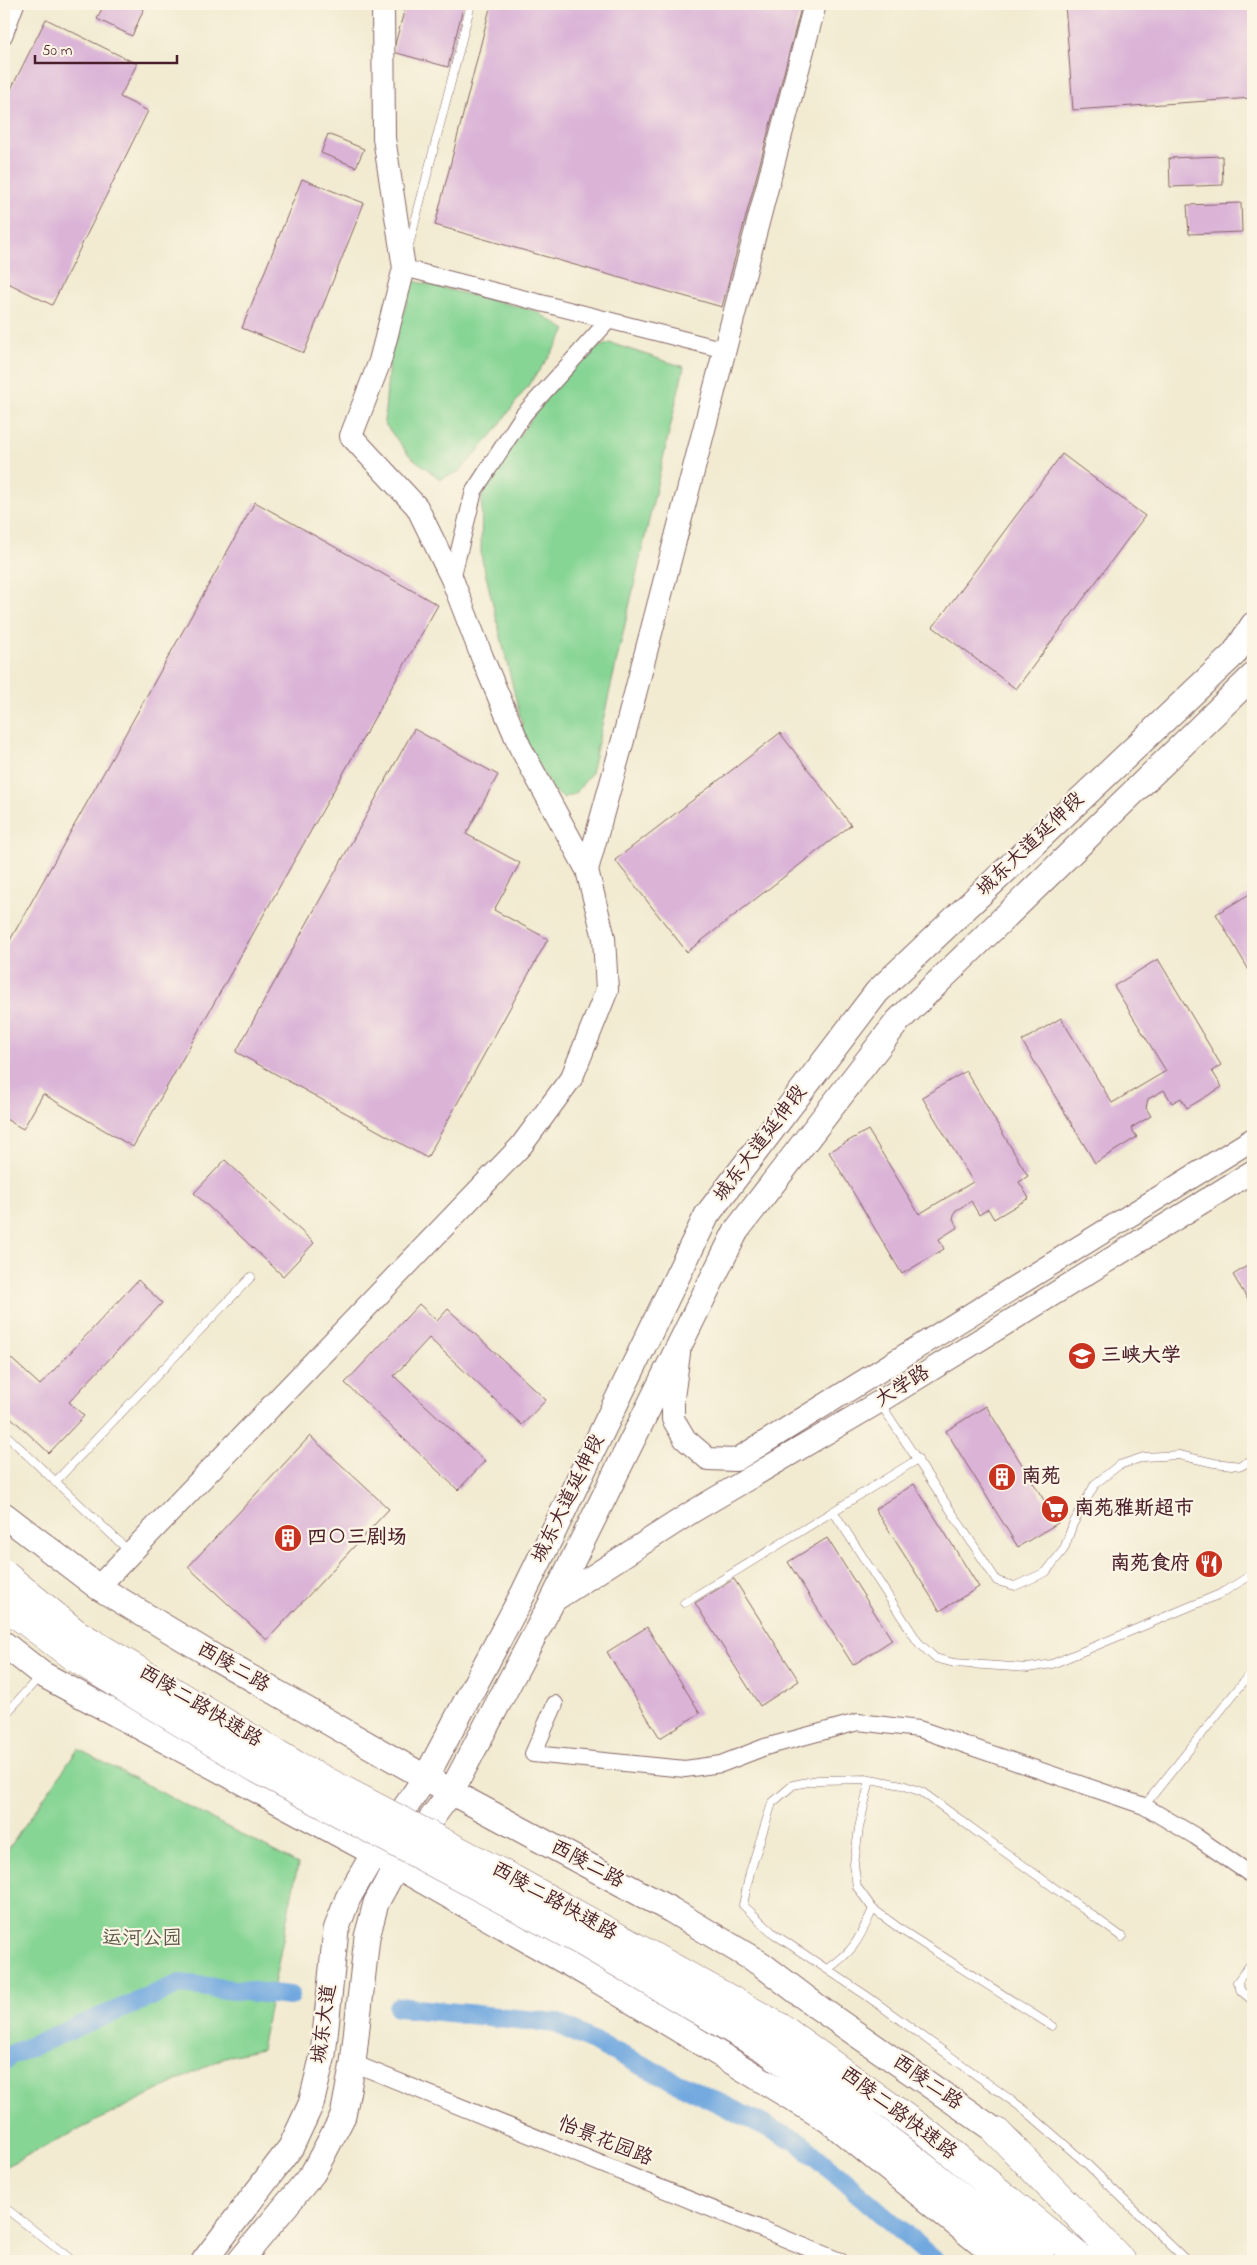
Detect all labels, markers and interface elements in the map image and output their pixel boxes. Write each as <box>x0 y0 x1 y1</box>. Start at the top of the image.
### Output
scale bar <box>35 32 178 64</box>
text: 50 m <box>42 40 73 62</box>
street label: 城东大道延伸段 <box>971 786 1091 904</box>
street label: 城东大道延伸段 <box>707 1079 815 1209</box>
school or university icon: 三峡大学 <box>1067 1341 1097 1371</box>
place label: 三峡大学 <box>1101 1342 1181 1371</box>
street label: 大学路 <box>870 1358 937 1415</box>
street label: 城东大道延伸段 <box>525 1430 613 1568</box>
building icon: 南苑 <box>987 1462 1017 1492</box>
place label: 南苑 <box>1021 1463 1061 1492</box>
supermarket icon: 南苑雅斯超市 <box>1040 1494 1070 1524</box>
place label: 南苑雅斯超市 <box>1074 1495 1194 1524</box>
building icon: 四〇三剧场 <box>273 1523 303 1553</box>
place label: 四〇三剧场 <box>307 1524 407 1553</box>
restaurant icon: 南苑食府 <box>1194 1549 1224 1579</box>
place label: 南苑食府 <box>1110 1550 1190 1579</box>
street label: 西陵二路 <box>191 1635 276 1701</box>
street label: 西陵二路快速路 <box>133 1659 268 1756</box>
street label: 西陵二路 <box>545 1833 630 1897</box>
street label: 西陵二路快速路 <box>486 1855 623 1949</box>
park label: 运河公园 <box>102 1925 182 1954</box>
street label: 城东大道 <box>305 1982 345 2066</box>
street label: 西陵二路 <box>886 2048 969 2118</box>
street label: 西陵二路快速路 <box>833 2060 963 2168</box>
street label: 怡景花园路 <box>553 2110 658 2175</box>

